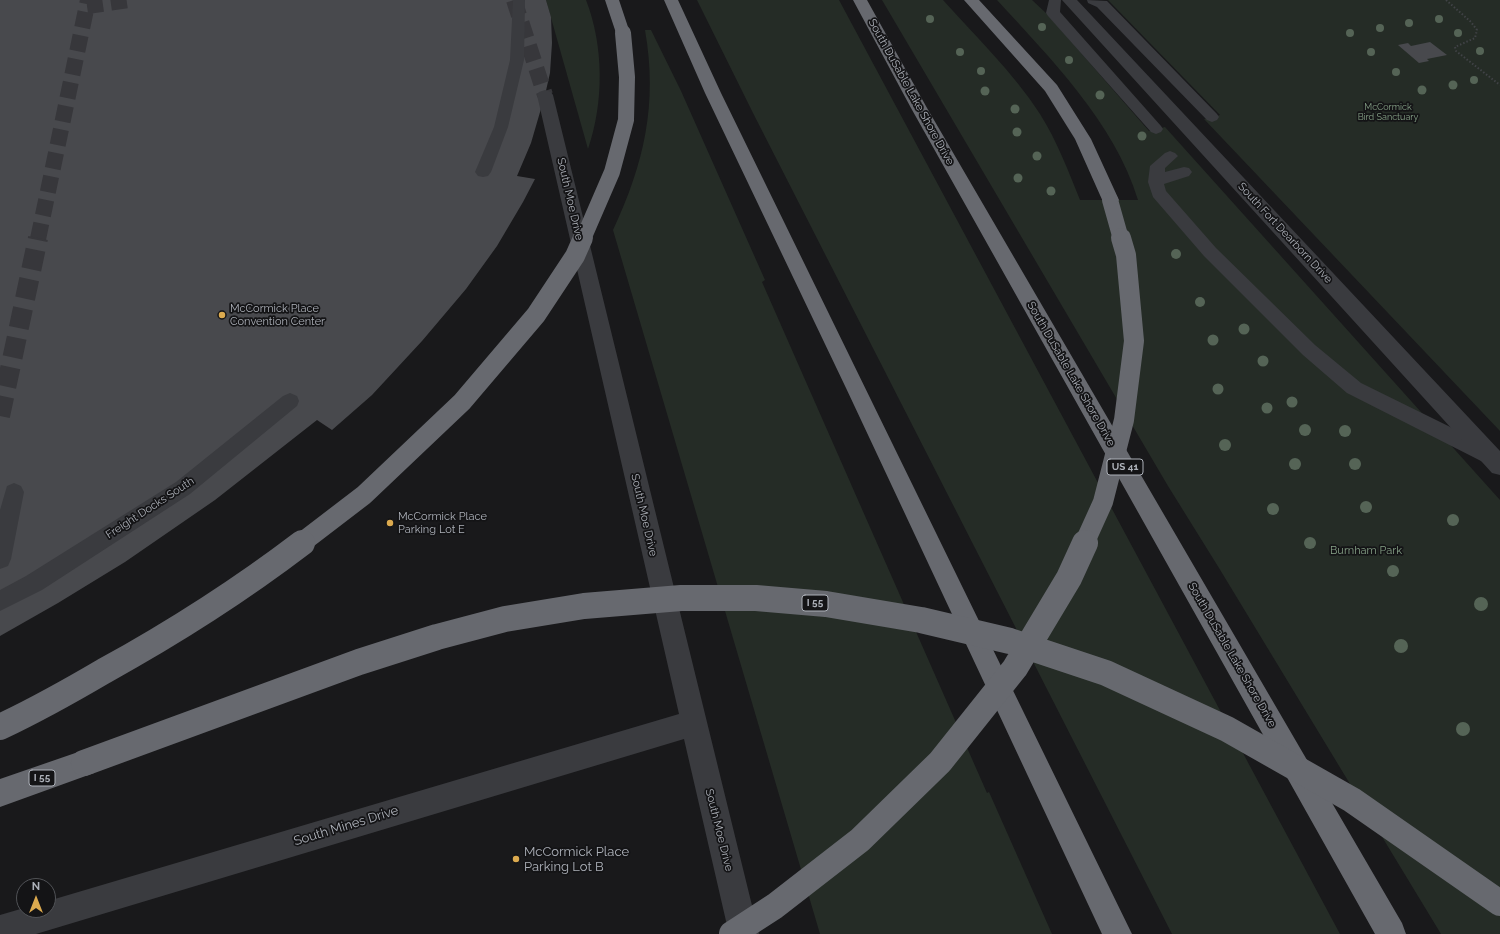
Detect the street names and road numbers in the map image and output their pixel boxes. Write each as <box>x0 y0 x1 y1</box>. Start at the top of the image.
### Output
street label: South DuSable Lake Shore Drive <box>865 17 957 167</box>
street label: South Moe Drive <box>554 156 586 242</box>
street label: South Fort Dearborn Drive <box>1235 180 1335 286</box>
street label: South DuSable Lake Shore Drive <box>1024 299 1118 449</box>
road number: US 41 <box>1107 459 1143 475</box>
street label: South Moe Drive <box>628 472 660 558</box>
street label: Freight Docks South <box>103 475 197 541</box>
street label: South DuSable Lake Shore Drive <box>1185 580 1279 730</box>
road number: I 55 <box>802 595 828 611</box>
road number: I 55 <box>29 770 55 786</box>
street label: South Moe Drive <box>702 788 736 872</box>
street label: South Mines Drive <box>292 803 400 849</box>

